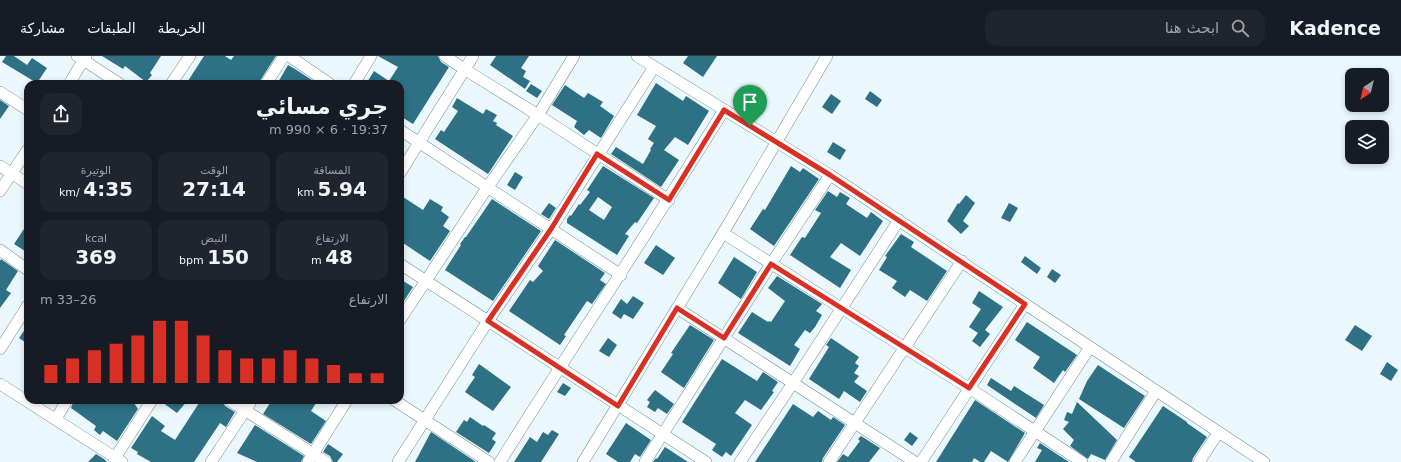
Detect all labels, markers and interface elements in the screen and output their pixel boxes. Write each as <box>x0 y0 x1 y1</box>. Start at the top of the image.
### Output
search box <box>985 10 1265 46</box>
icon: search <box>1229 17 1251 39</box>
text: Kadence <box>1289 17 1381 39</box>
text: ابحث هنا <box>1165 19 1219 37</box>
text: مشاركة <box>20 20 65 36</box>
text: الطبقات <box>87 20 136 36</box>
text: الخريطة <box>158 20 205 36</box>
north arrow <box>1345 68 1389 112</box>
map controls <box>1345 68 1389 164</box>
pin <box>733 85 767 126</box>
icon: arrive <box>739 91 761 113</box>
button: share <box>40 93 82 135</box>
text: جري مسائي <box>256 94 388 119</box>
button: layers <box>1345 120 1389 164</box>
text: 19:37 · 6 × 990 m <box>269 122 388 137</box>
text: الوتيرة <box>81 164 111 177</box>
text: الوقت <box>200 164 228 177</box>
text: المسافة <box>313 164 351 177</box>
text: 4:35 <box>83 177 133 201</box>
text: 27:14 <box>182 177 246 201</box>
text: 5.94 <box>318 177 367 201</box>
text: /km <box>59 186 83 199</box>
text: km <box>297 186 318 199</box>
text: kcal <box>85 232 107 245</box>
text: النبض <box>201 232 227 245</box>
text: الارتفاع <box>315 232 349 245</box>
text: 369 <box>75 245 117 269</box>
text: 150 <box>207 245 249 269</box>
text: 48 <box>325 245 353 269</box>
text: bpm <box>179 254 207 267</box>
text: m <box>311 254 325 267</box>
text: 26–33 m <box>40 292 96 307</box>
text: الارتفاع <box>349 292 388 307</box>

